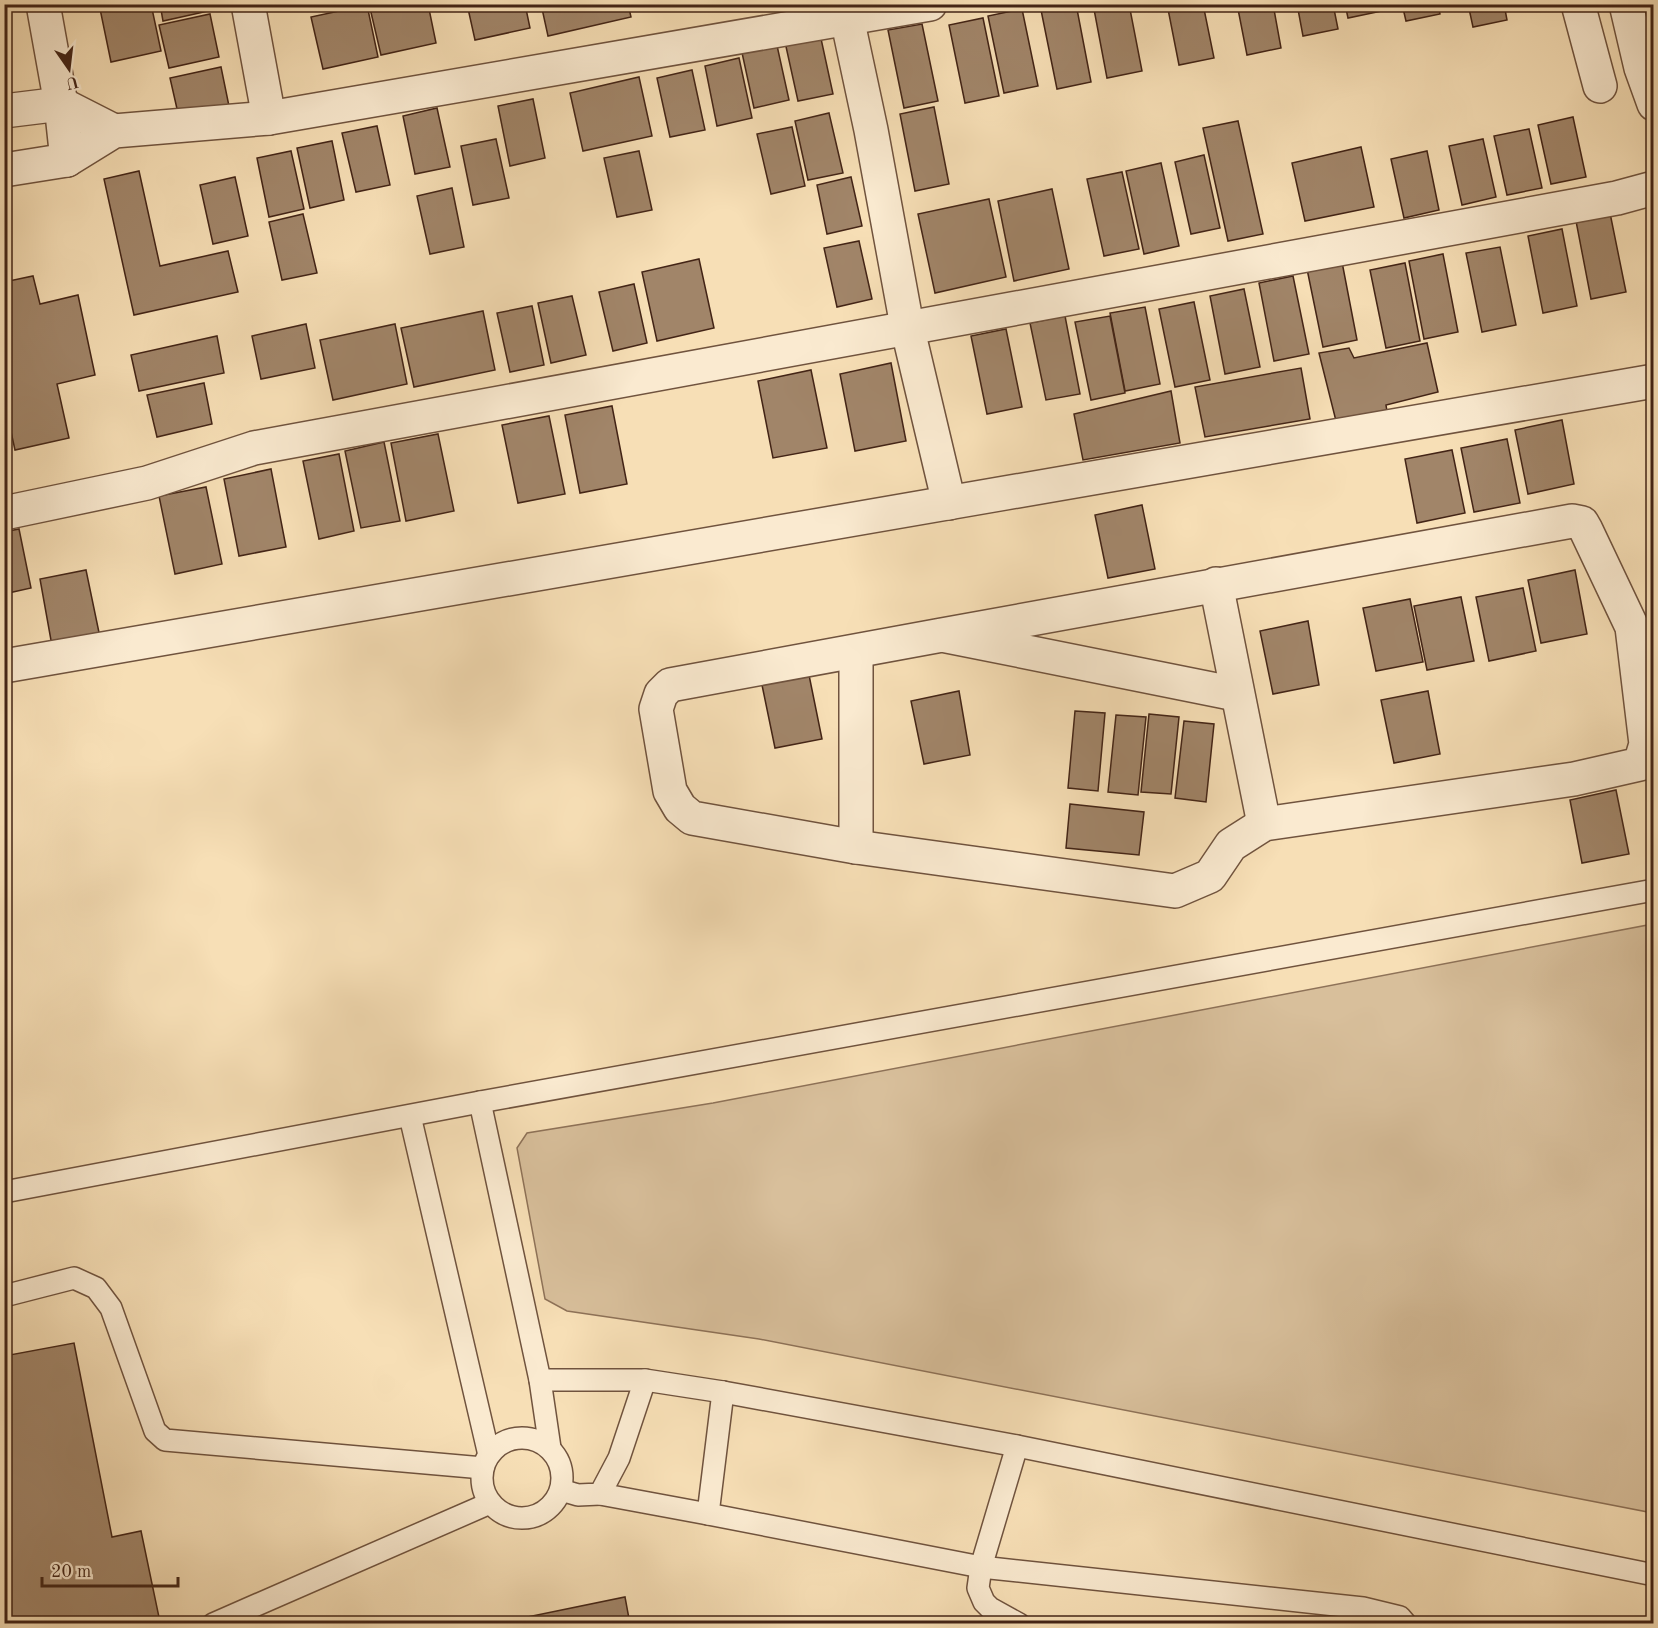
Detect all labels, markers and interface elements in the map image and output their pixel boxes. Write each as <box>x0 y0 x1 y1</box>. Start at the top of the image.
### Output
north arrow <box>39 39 99 99</box>
text: U <box>64 72 80 91</box>
scale bar <box>42 1550 178 1588</box>
text: 20 m <box>51 1563 91 1581</box>

